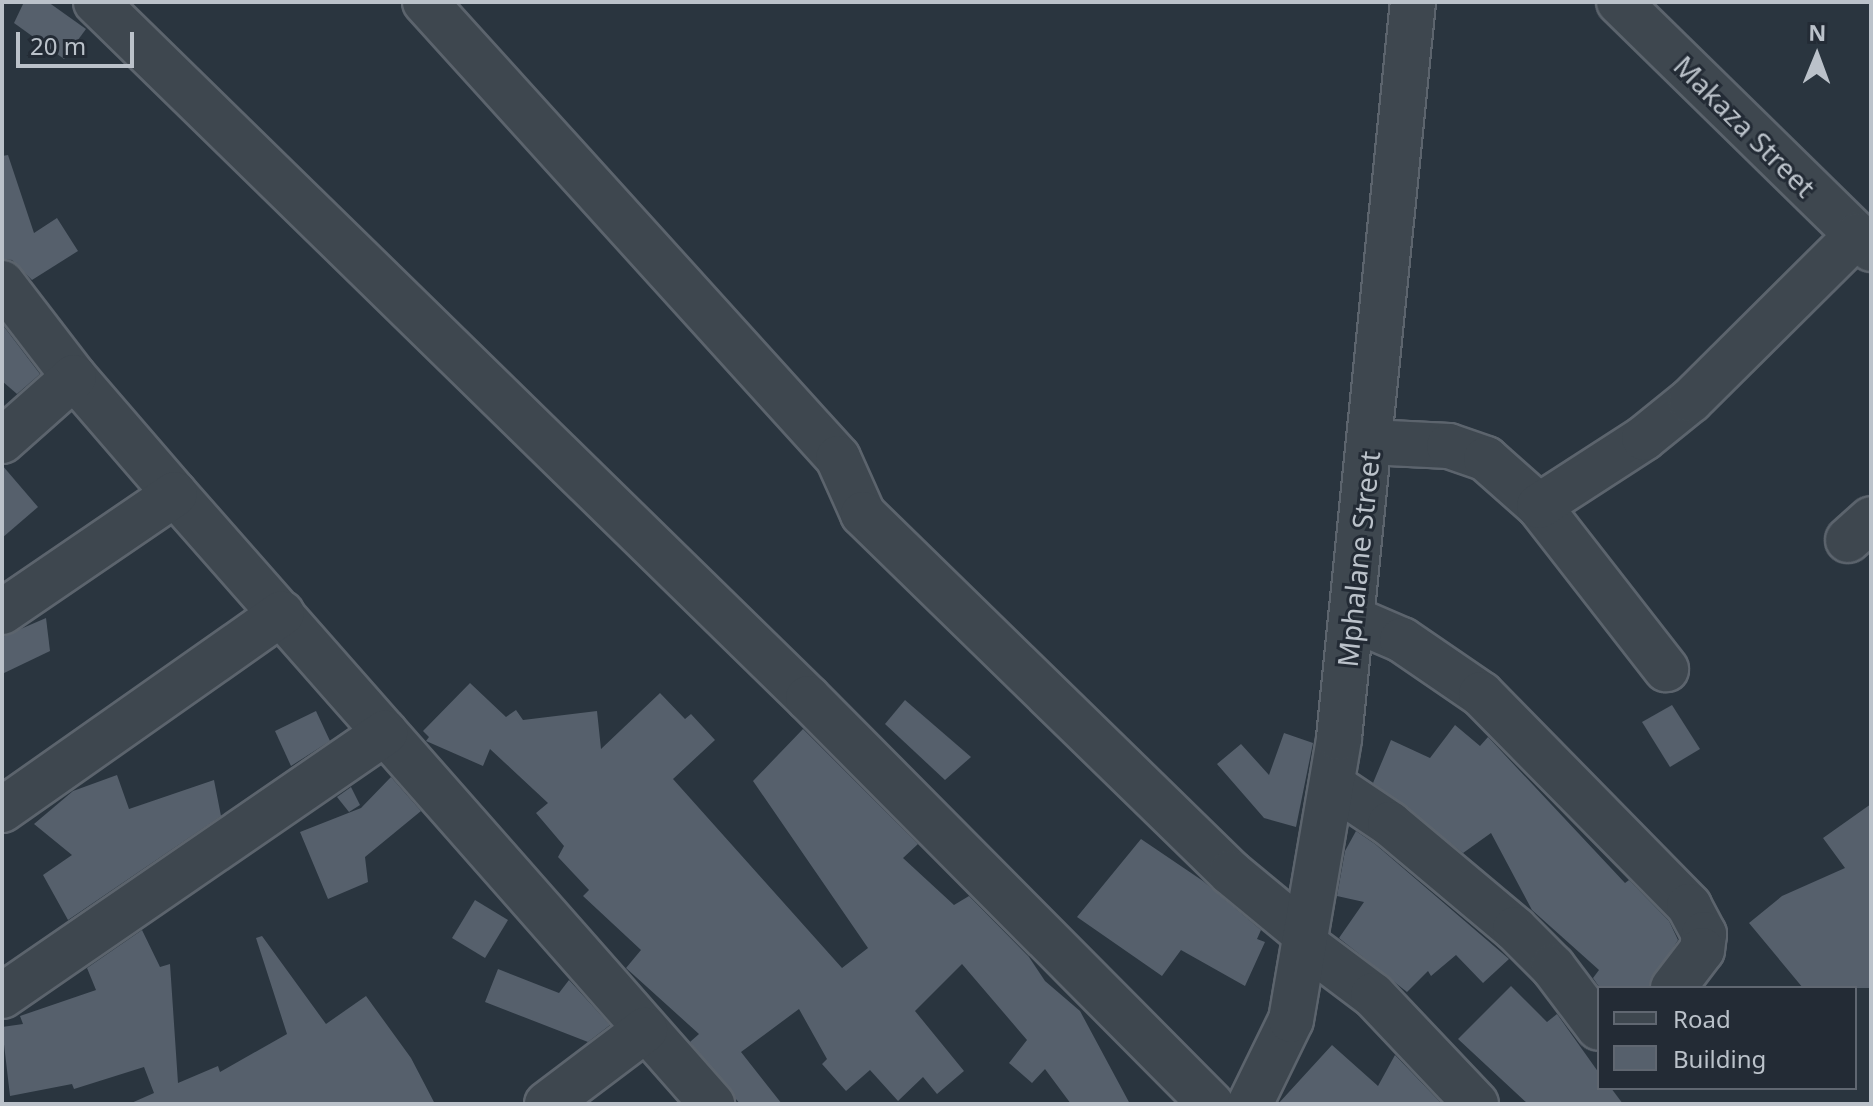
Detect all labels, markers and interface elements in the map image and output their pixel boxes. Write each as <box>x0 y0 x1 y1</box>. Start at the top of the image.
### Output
scale bar <box>20 16 138 66</box>
north arrow <box>1777 16 1857 96</box>
text: N <box>1808 17 1827 47</box>
text: 20 m <box>30 29 86 62</box>
street label: Makaza Street <box>1667 48 1823 204</box>
street label: Mphalane Street <box>1330 449 1386 669</box>
legend <box>1597 986 1857 1090</box>
text: Road <box>1673 1002 1731 1035</box>
text: Building <box>1673 1042 1766 1075</box>

